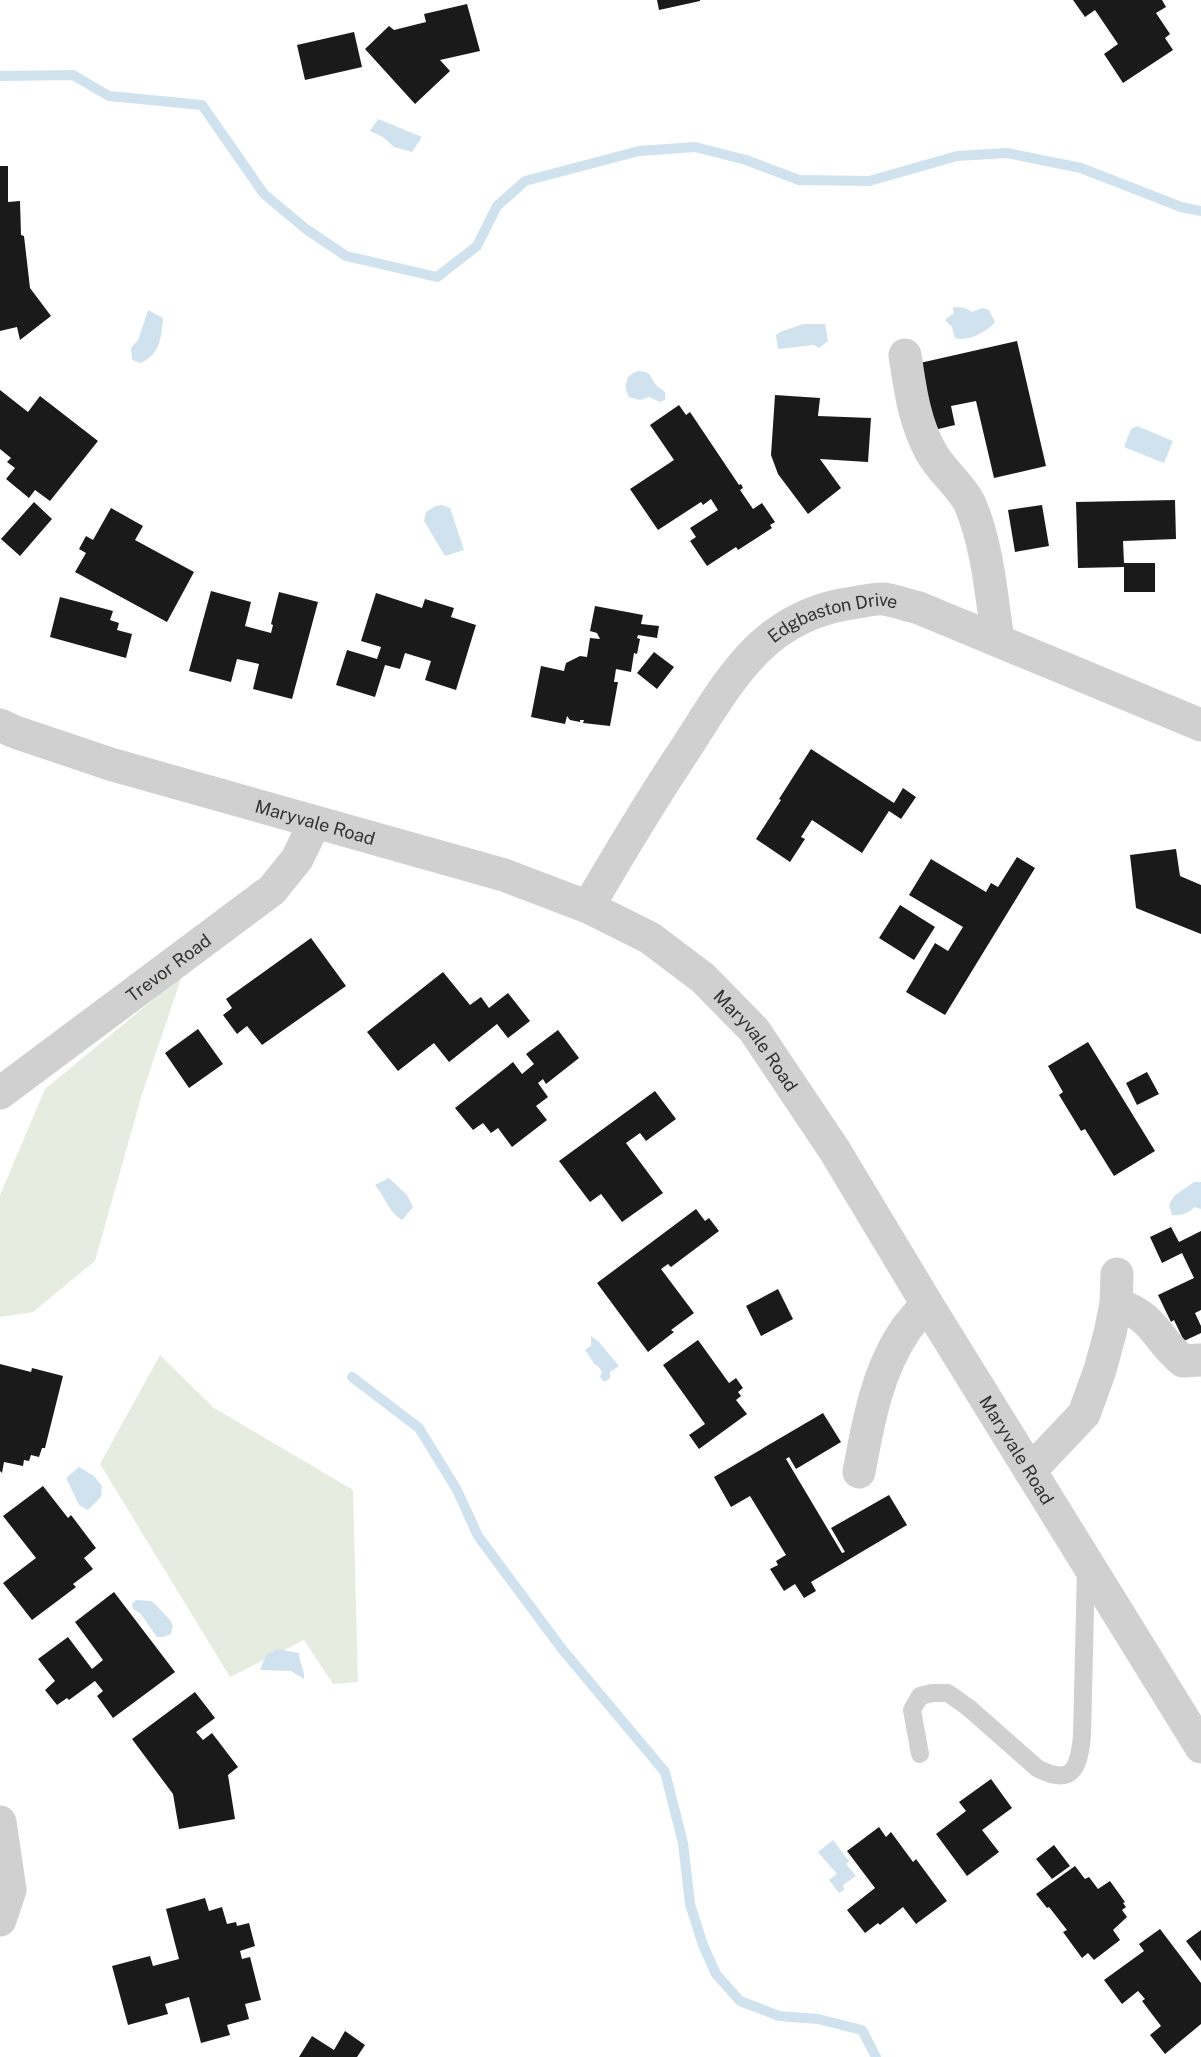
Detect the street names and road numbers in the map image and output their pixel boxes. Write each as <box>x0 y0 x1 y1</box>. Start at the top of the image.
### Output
street label: Edgbaston Drive <box>763 588 900 647</box>
street label: Maryvale Road <box>253 795 378 849</box>
street label: Trevor Road <box>122 929 215 1006</box>
street label: Maryvale Road <box>710 985 802 1095</box>
street label: Maryvale Road <box>976 1391 1059 1508</box>

